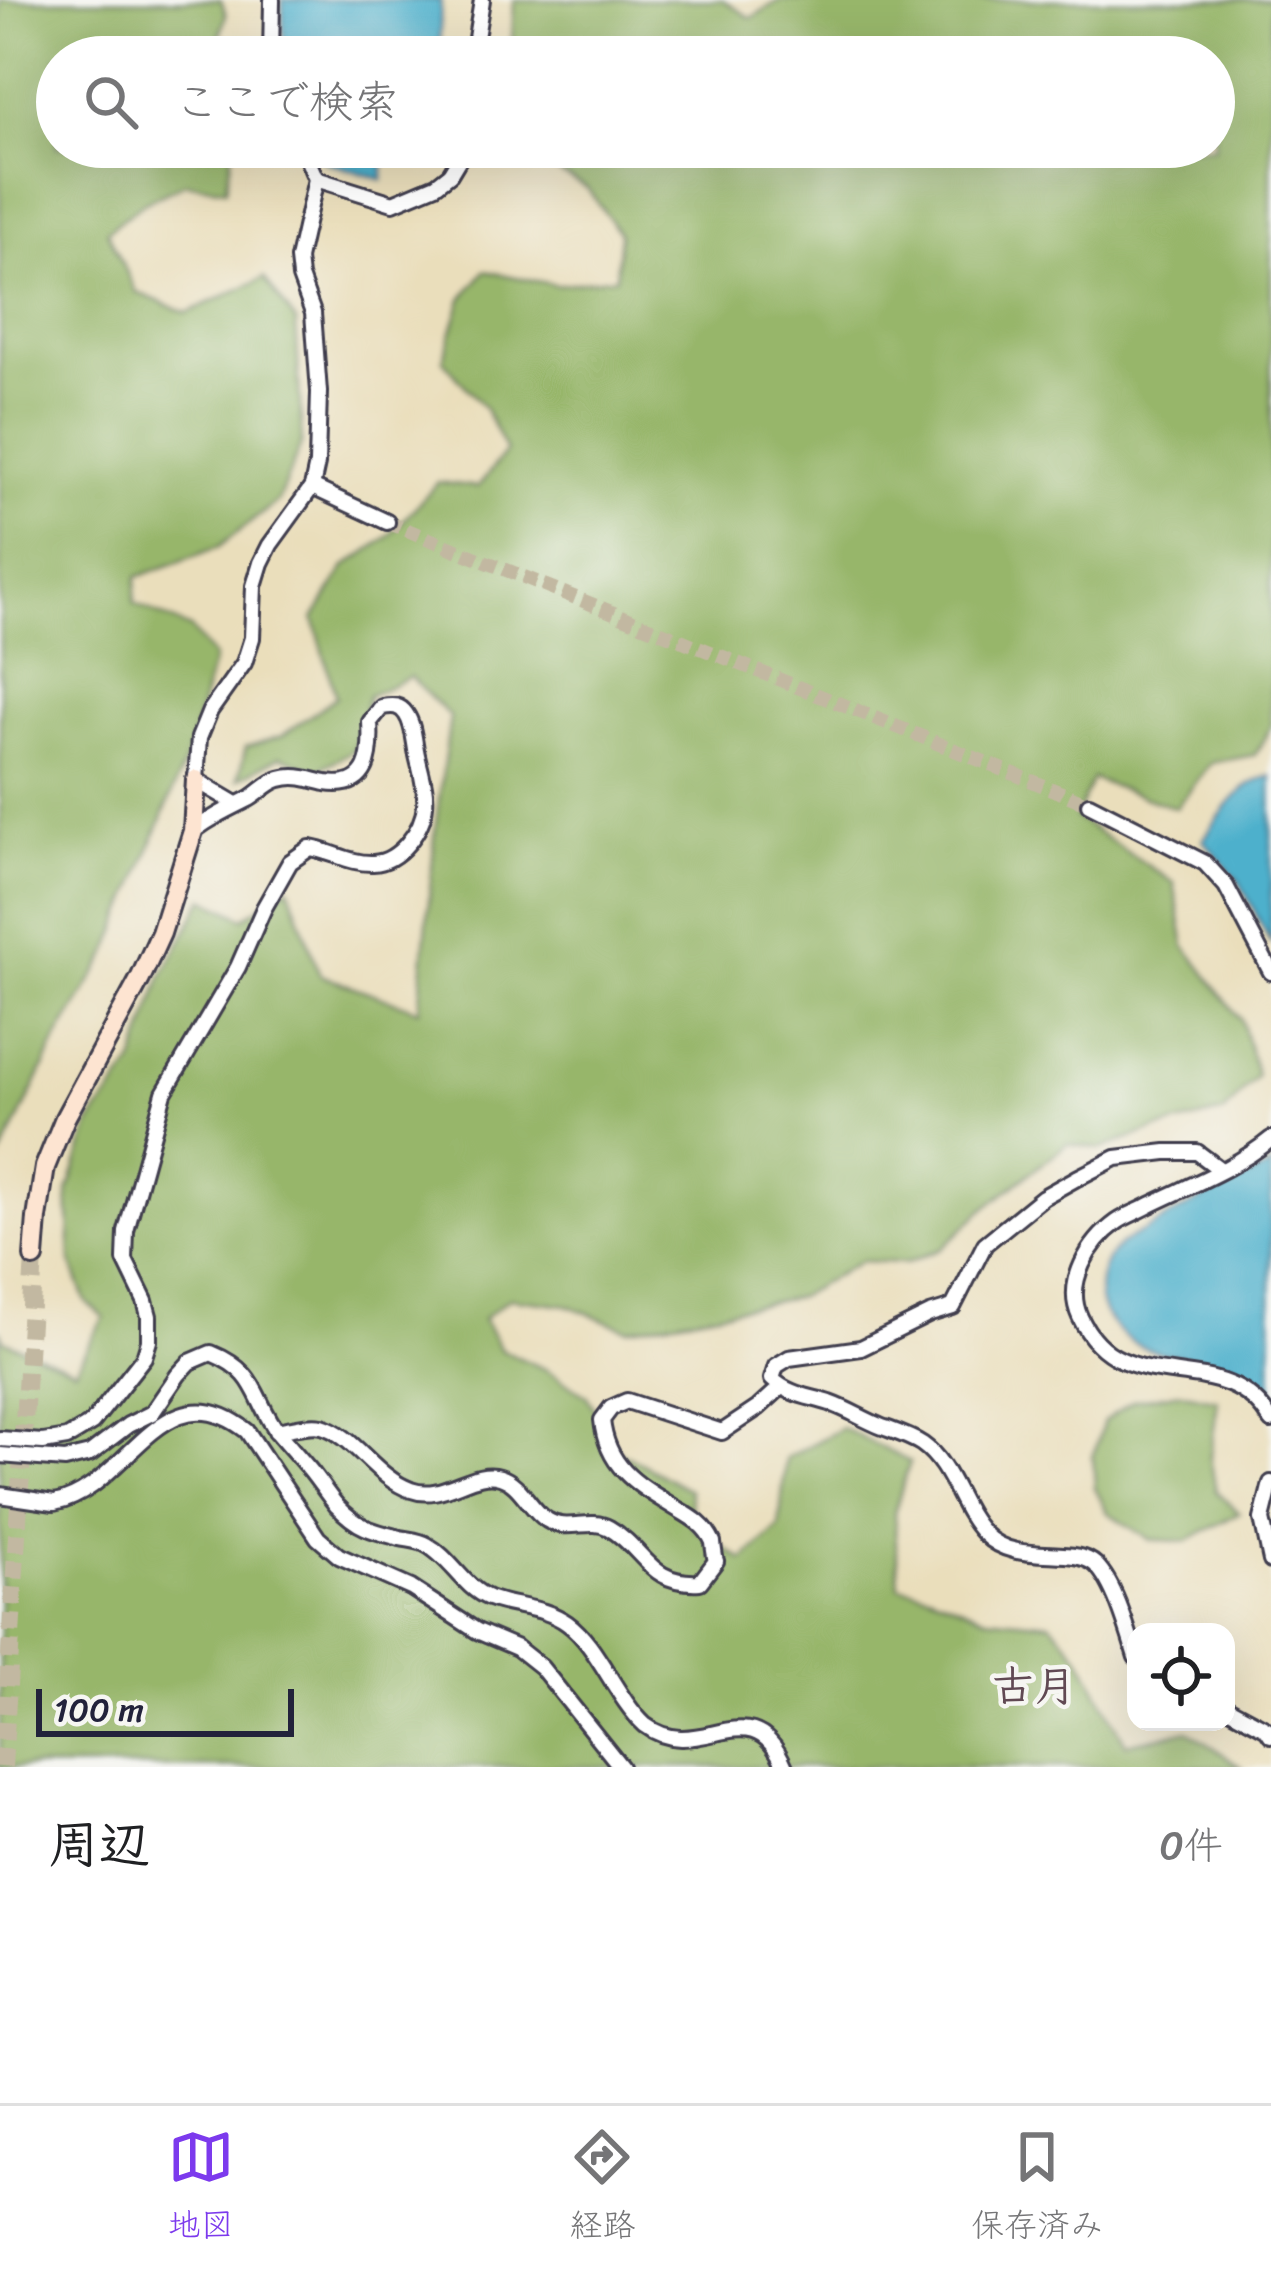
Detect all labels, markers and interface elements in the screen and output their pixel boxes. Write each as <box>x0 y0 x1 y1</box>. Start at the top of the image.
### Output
search box <box>36 36 1235 168</box>
text: ここで検索 <box>174 62 399 142</box>
icon: search <box>78 69 144 135</box>
map controls <box>1127 1623 1235 1731</box>
button: locate <box>1127 1623 1235 1731</box>
district label: 古月 <box>992 1649 1076 1723</box>
text: 100 m <box>54 1681 144 1739</box>
scale bar <box>36 1683 294 1736</box>
text: 周辺 <box>48 1800 150 1890</box>
text: 0件 <box>1159 1811 1223 1880</box>
tab: 地図 <box>168 2124 234 2254</box>
tab: 経路 <box>569 2124 635 2254</box>
tab: 保存済み <box>971 2124 1103 2254</box>

